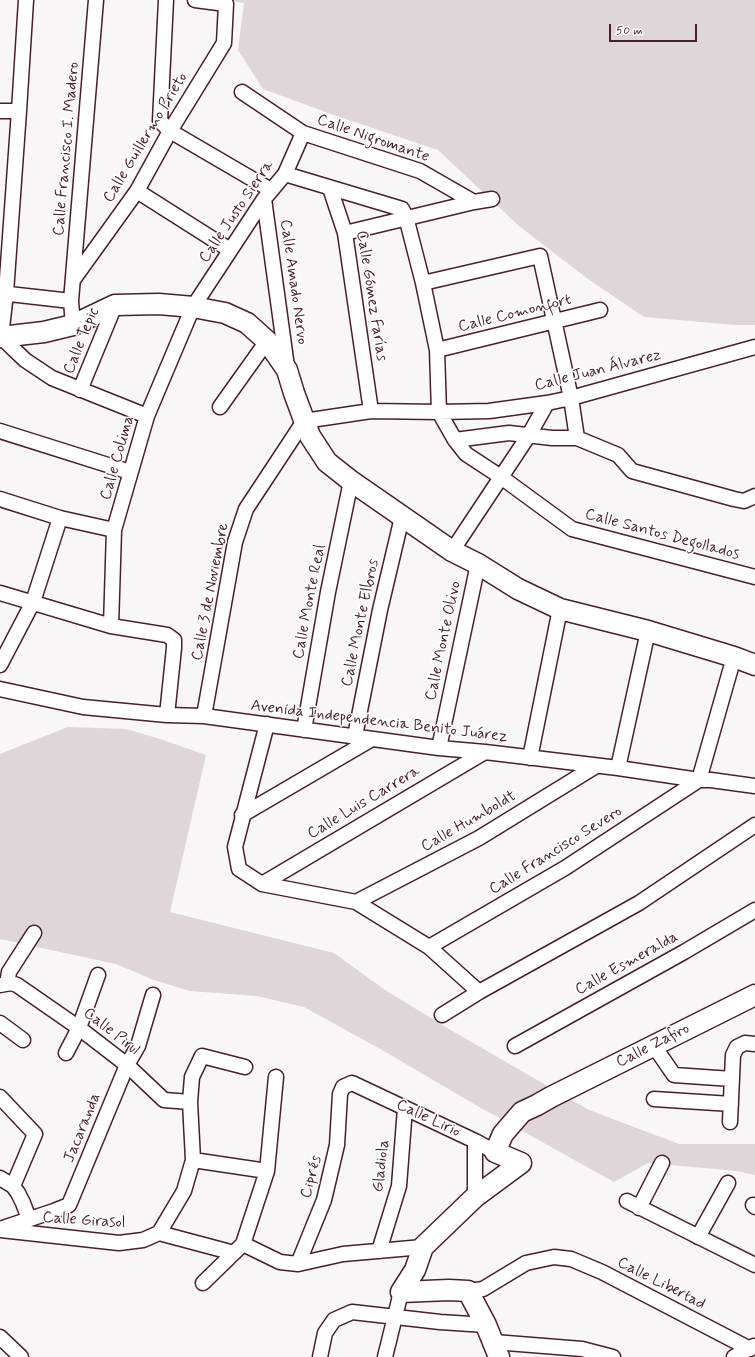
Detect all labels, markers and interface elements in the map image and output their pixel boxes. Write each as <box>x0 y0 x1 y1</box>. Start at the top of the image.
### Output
scale bar <box>611 16 699 42</box>
text: 50 m <box>616 23 643 39</box>
street label: Calle Francisco I. Madero <box>50 61 84 237</box>
street label: Calle Guillermo Prieto <box>100 69 192 207</box>
street label: Calle Nigromante <box>314 111 432 167</box>
street label: Calle Justo Sierra <box>196 157 278 267</box>
street label: Calle Amado Nervo <box>275 218 311 346</box>
street label: Calle Gómez Farías <box>351 229 391 363</box>
street label: Calle Comonfort <box>456 291 574 337</box>
street label: Calle Tepic <box>60 305 104 377</box>
street label: Calle Juan Álvarez <box>533 346 663 396</box>
street label: Calle Colima <box>97 413 139 503</box>
street label: Calle Santos Degollados <box>583 505 741 565</box>
street label: Calle 3 de Noviembre <box>188 521 234 663</box>
street label: Calle Monte Real <box>289 543 331 661</box>
street label: Calle Monte Elbros <box>338 557 384 689</box>
street label: Calle Monte Olivo <box>422 579 466 703</box>
street label: Avenida Independencia Benito Juárez <box>249 697 509 747</box>
street label: Calle Luis Carrera <box>304 762 424 844</box>
street label: Calle Humboldt <box>418 787 520 857</box>
street label: Calle Francisco Severo <box>486 802 626 900</box>
street label: Calle Esmeralda <box>572 928 682 1000</box>
street label: Calle Pirul <box>79 1004 143 1060</box>
street label: Calle Zafiro <box>613 1019 693 1073</box>
street label: Jacaranda <box>60 1090 106 1166</box>
street label: Calle Lirio <box>393 1096 463 1142</box>
street label: Gladiola <box>369 1138 395 1194</box>
street label: Ciprés <box>297 1153 327 1201</box>
street label: Calle Girasol <box>42 1209 126 1233</box>
street label: Calle Libertad <box>614 1254 708 1314</box>

